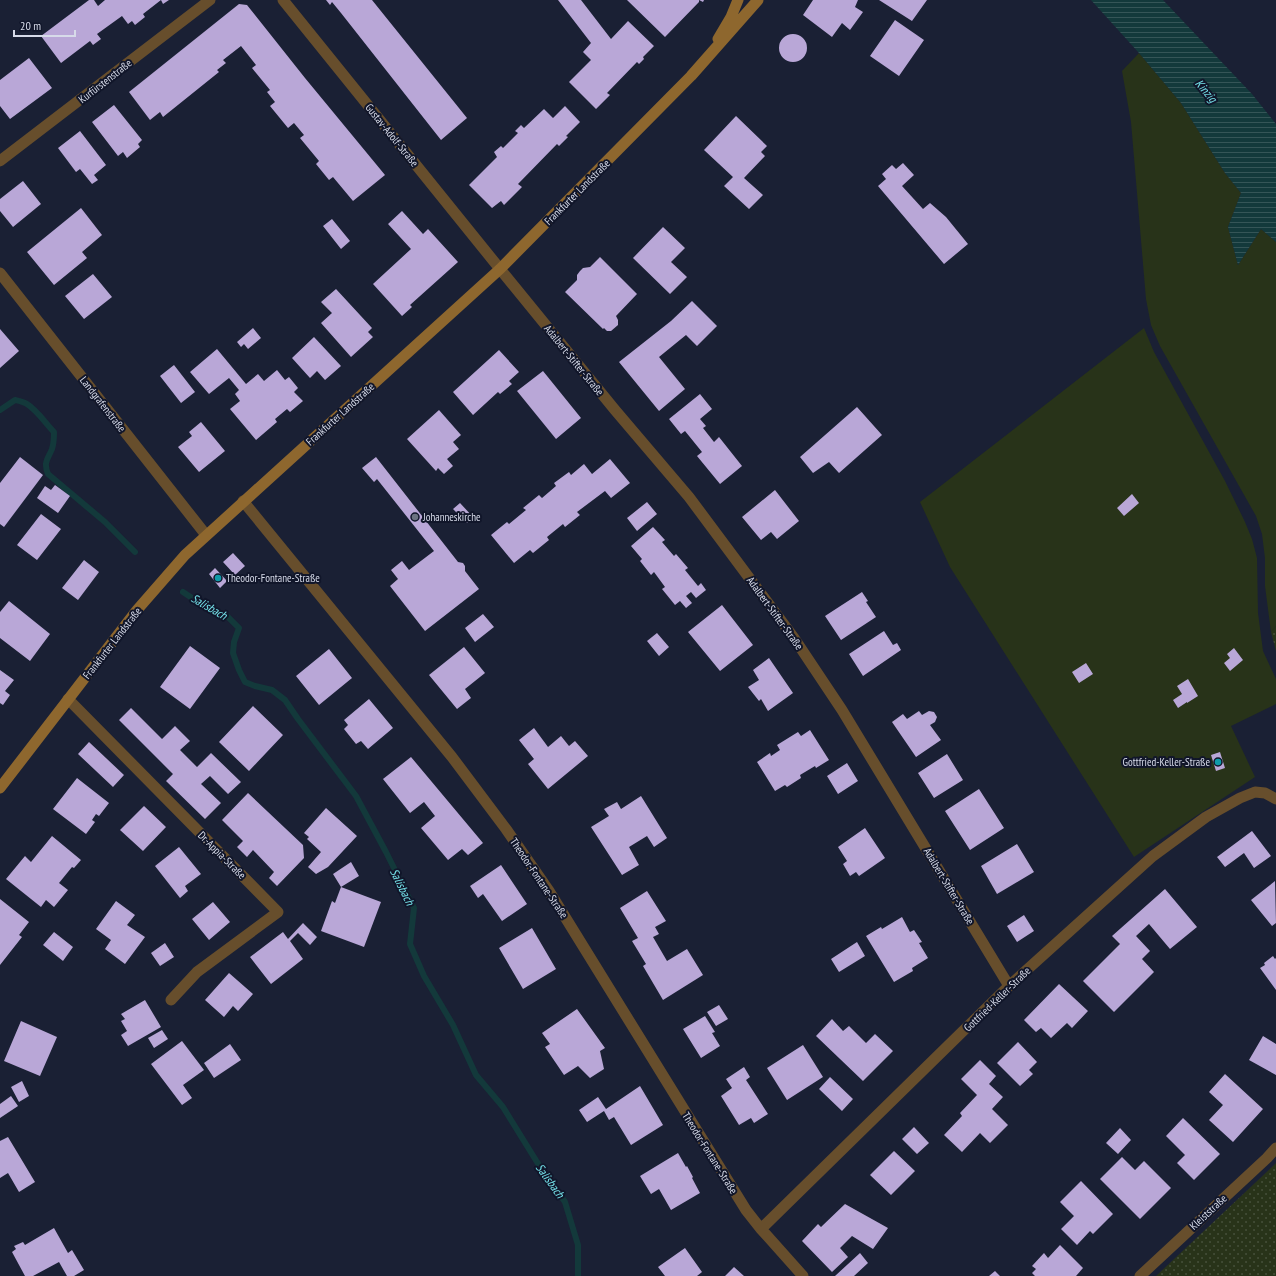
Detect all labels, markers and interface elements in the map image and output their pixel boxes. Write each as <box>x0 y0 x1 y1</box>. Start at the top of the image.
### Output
scale bar <box>14 12 75 38</box>
text: 20 m <box>20 18 41 33</box>
street label: Kurfürstenstraße <box>76 56 135 106</box>
water label: Kinzig <box>1192 76 1221 106</box>
street label: Gustav-Adolf-Straße <box>362 101 422 170</box>
street label: Frankfurter Landstraße <box>541 156 613 228</box>
street label: Adalbert-Stifter-Straße <box>541 322 607 399</box>
street label: Landgrafenstraße <box>77 373 129 435</box>
street label: Frankfurter Landstraße <box>303 379 377 448</box>
place label: Johanneskirche <box>422 510 481 524</box>
marker: Johanneskirche <box>410 512 420 522</box>
place label: Theodor-Fontane-Straße <box>226 571 320 585</box>
marker: Theodor-Fontane-Straße <box>213 573 223 583</box>
street label: Adalbert-Stifter-Straße <box>744 574 807 653</box>
water label: Salisbach <box>189 590 230 623</box>
street label: Frankfurter Landstraße <box>80 604 145 682</box>
place label: Gottfried-Keller-Straße <box>1123 755 1210 769</box>
marker: Gottfried-Keller-Straße <box>1213 757 1223 767</box>
street label: Dr.-Appia-Straße <box>195 828 249 882</box>
street label: Theodor-Fontane-Straße <box>507 835 571 921</box>
street label: Adalbert-Stifter-Straße <box>921 845 978 927</box>
water label: Salisbach <box>387 866 418 908</box>
street label: Gottfried-Keller-Straße <box>961 963 1034 1034</box>
street label: Theodor-Fontane-Straße <box>679 1109 741 1197</box>
water label: Salisbach <box>533 1161 568 1201</box>
street label: Kleiststraße <box>1187 1191 1230 1233</box>

